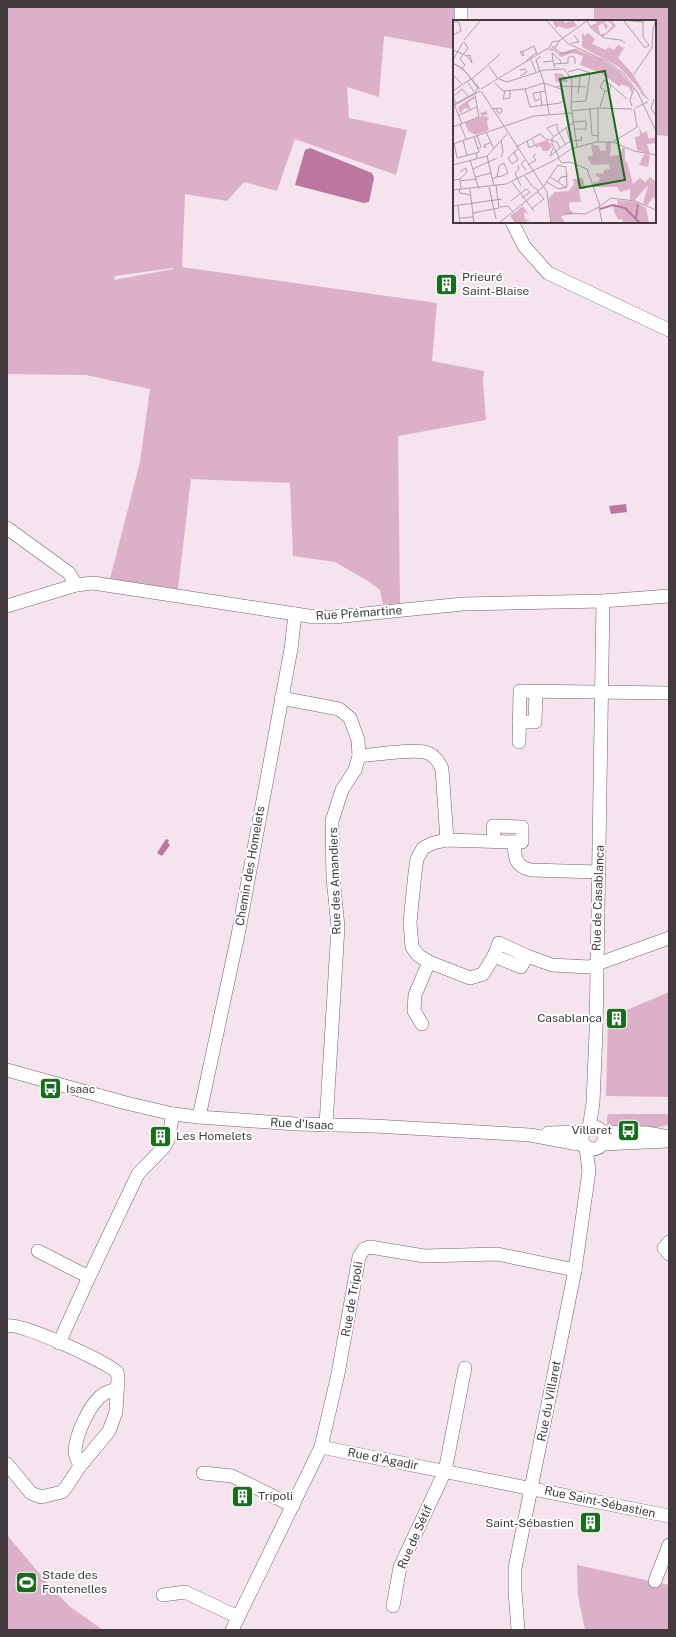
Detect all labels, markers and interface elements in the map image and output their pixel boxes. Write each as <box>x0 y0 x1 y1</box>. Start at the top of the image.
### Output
inset map <box>453 20 656 223</box>
place label: Prieuré Saint-Blaise <box>462 270 530 298</box>
building icon: Prieuré Saint-Blaise <box>434 271 460 297</box>
street label: Rue Prémartine <box>315 603 403 623</box>
street label: Chemin des Homelets <box>233 805 267 927</box>
street label: Rue des Amandiers <box>326 827 344 935</box>
street label: Rue de Casablanca <box>589 845 607 951</box>
building icon: Casablanca <box>604 1005 630 1031</box>
place label: Casablanca <box>537 1011 602 1025</box>
bus stop icon: Isaac <box>37 1076 63 1102</box>
place label: Isaac <box>66 1082 95 1096</box>
street label: Rue d'Isaac <box>270 1115 334 1133</box>
bus stop icon: Villaret <box>615 1117 641 1143</box>
building icon: Les Homelets <box>147 1123 173 1149</box>
place label: Villaret <box>571 1123 612 1137</box>
place label: Les Homelets <box>176 1129 252 1143</box>
street label: Rue de Tripoli <box>338 1260 366 1338</box>
street label: Rue du Villaret <box>534 1359 564 1442</box>
street label: Rue d'Agadir <box>346 1445 420 1473</box>
building icon: Tripoli <box>229 1483 255 1509</box>
street label: Rue Saint-Sébastien <box>543 1483 657 1521</box>
place label: Tripoli <box>258 1489 293 1503</box>
street label: Rue de Sétif <box>395 1503 435 1571</box>
building icon: Saint-Sébastien <box>577 1510 603 1536</box>
place label: Saint-Sébastien <box>485 1516 574 1530</box>
place label: Stade des Fontenelles <box>42 1568 107 1596</box>
sports icon: Stade des Fontenelles <box>14 1569 40 1595</box>

